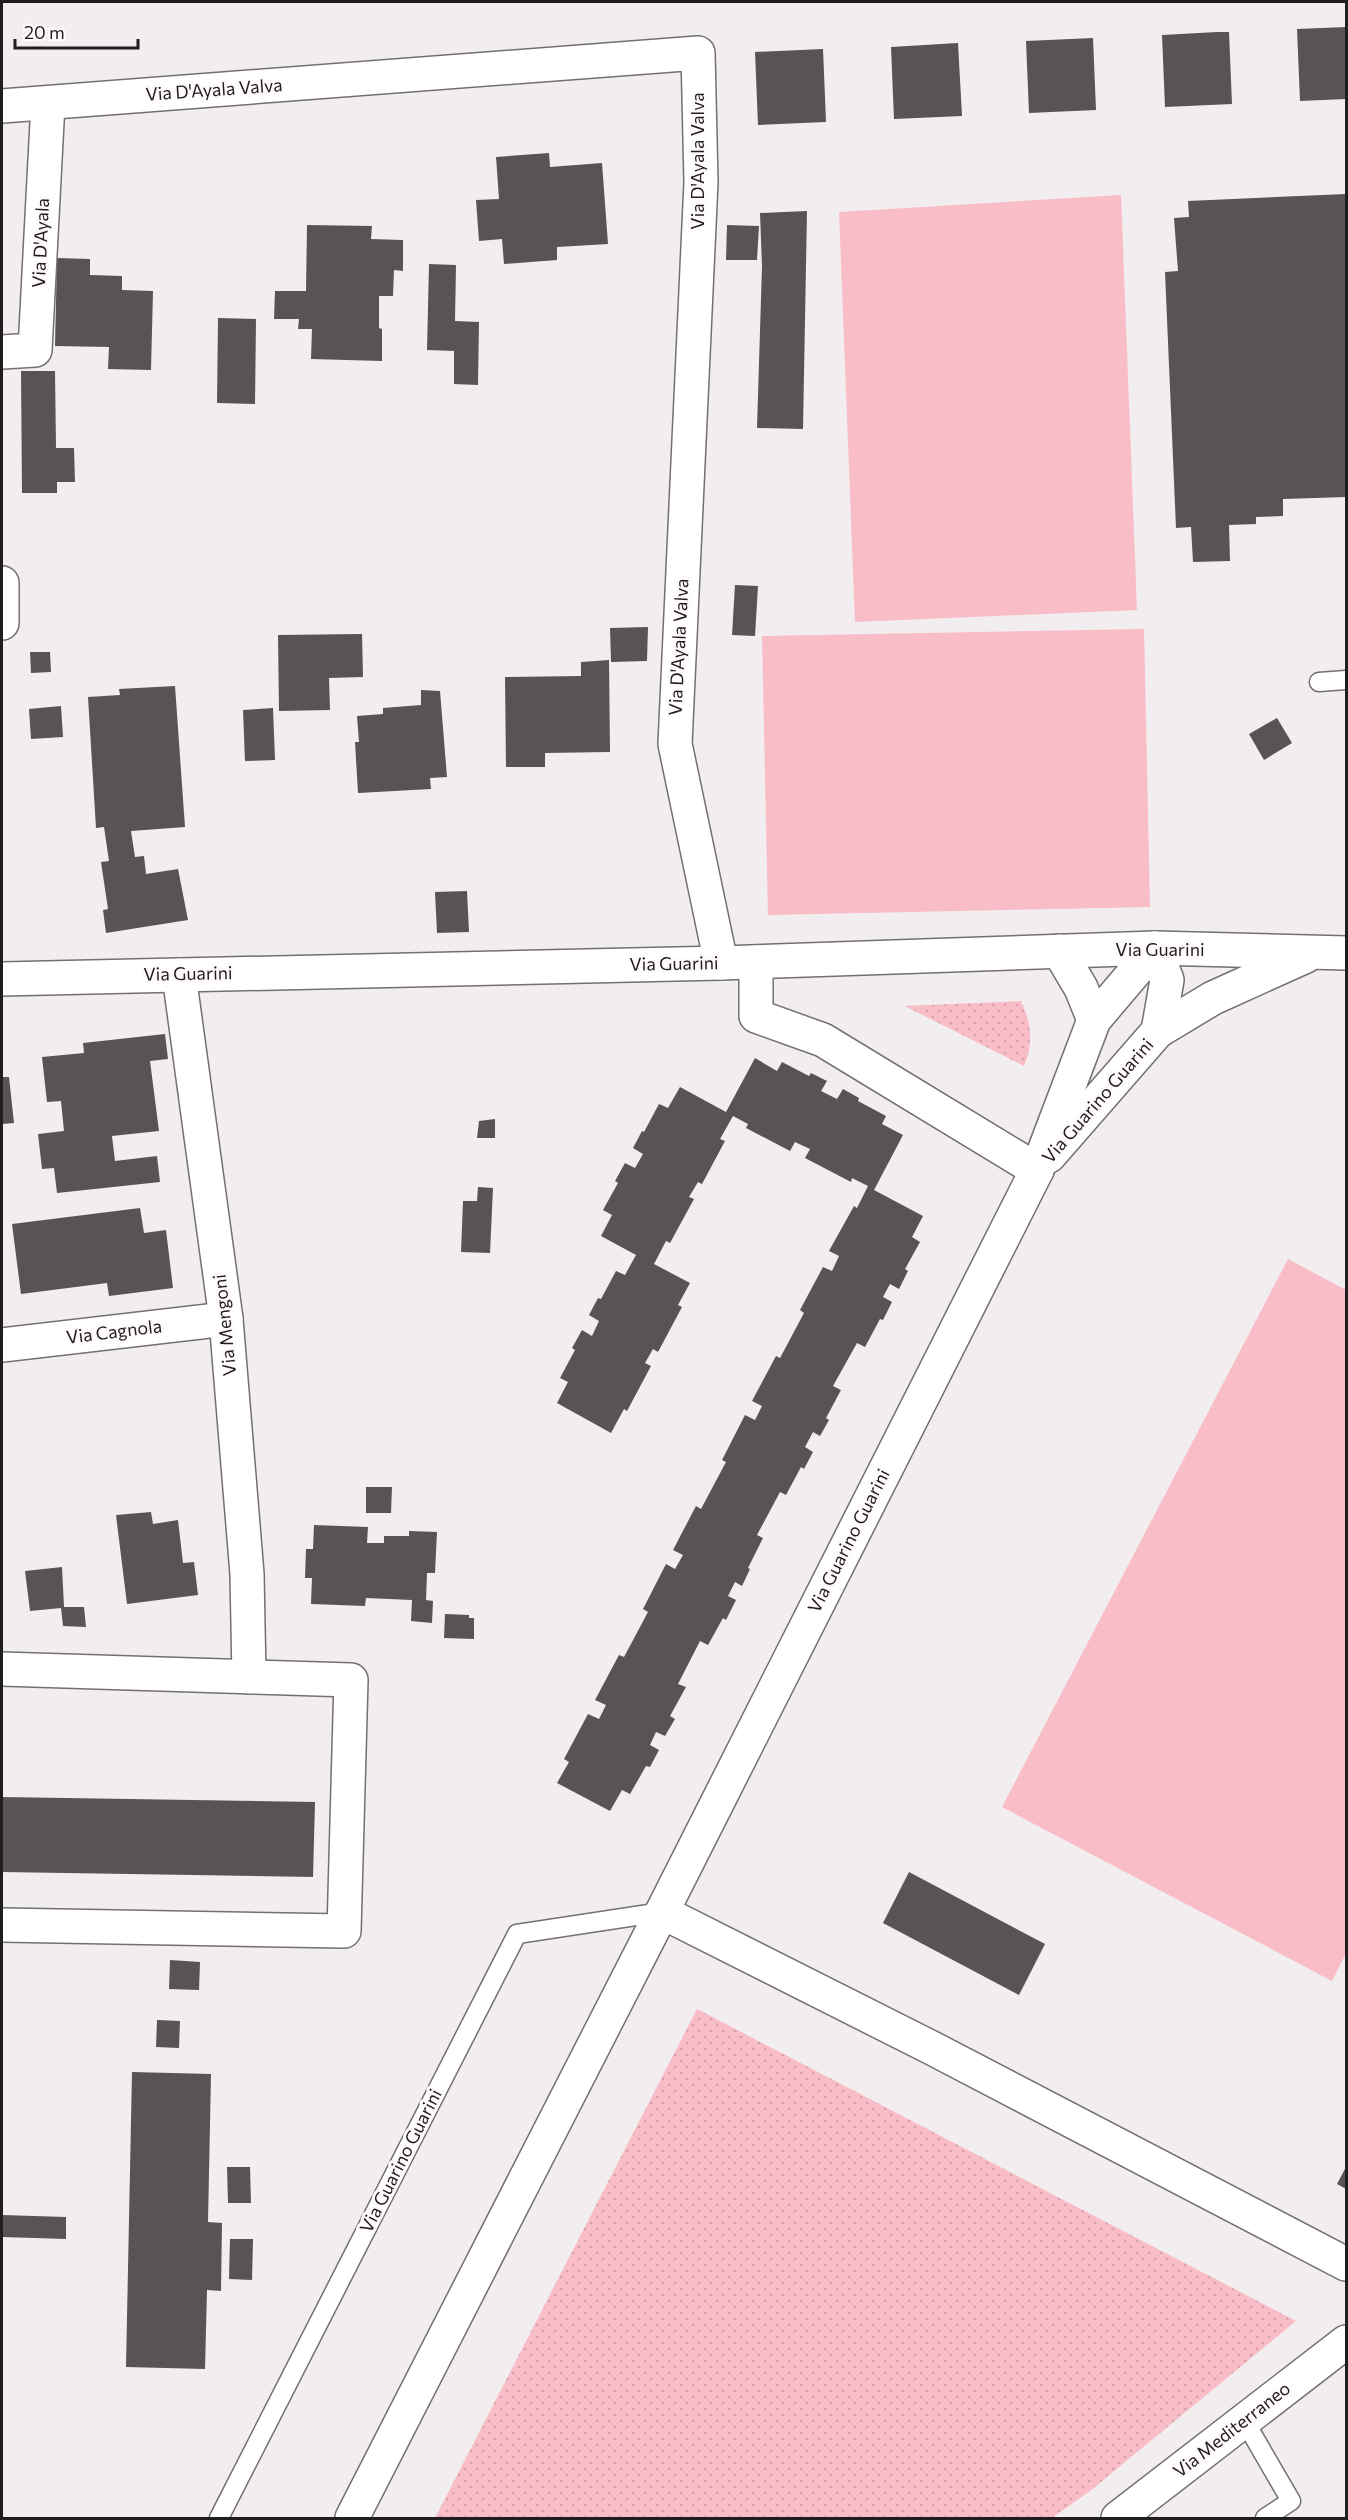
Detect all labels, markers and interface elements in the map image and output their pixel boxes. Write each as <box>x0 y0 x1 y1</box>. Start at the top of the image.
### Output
scale bar <box>15 12 138 50</box>
text: 20 m <box>24 21 65 43</box>
street label: Via D'Ayala Valva <box>145 73 283 105</box>
street label: Via D'Ayala Valva <box>686 92 708 230</box>
street label: Via D'Ayala <box>27 197 53 288</box>
street label: Via D'Ayala Valva <box>663 578 693 716</box>
street label: Via Guarini <box>1115 938 1205 960</box>
street label: Via Guarini <box>629 951 719 975</box>
street label: Via Guarini <box>143 961 233 985</box>
street label: Via Guarino Guarini <box>1037 1033 1157 1167</box>
street label: Via Mengoni <box>208 1273 240 1377</box>
street label: Via Cagnola <box>65 1314 163 1348</box>
street label: Via Guarino Guarini <box>802 1465 894 1616</box>
street label: Via Guarino Guarini <box>354 2085 446 2236</box>
street label: Via Mediterraneo <box>1168 2377 1294 2482</box>

